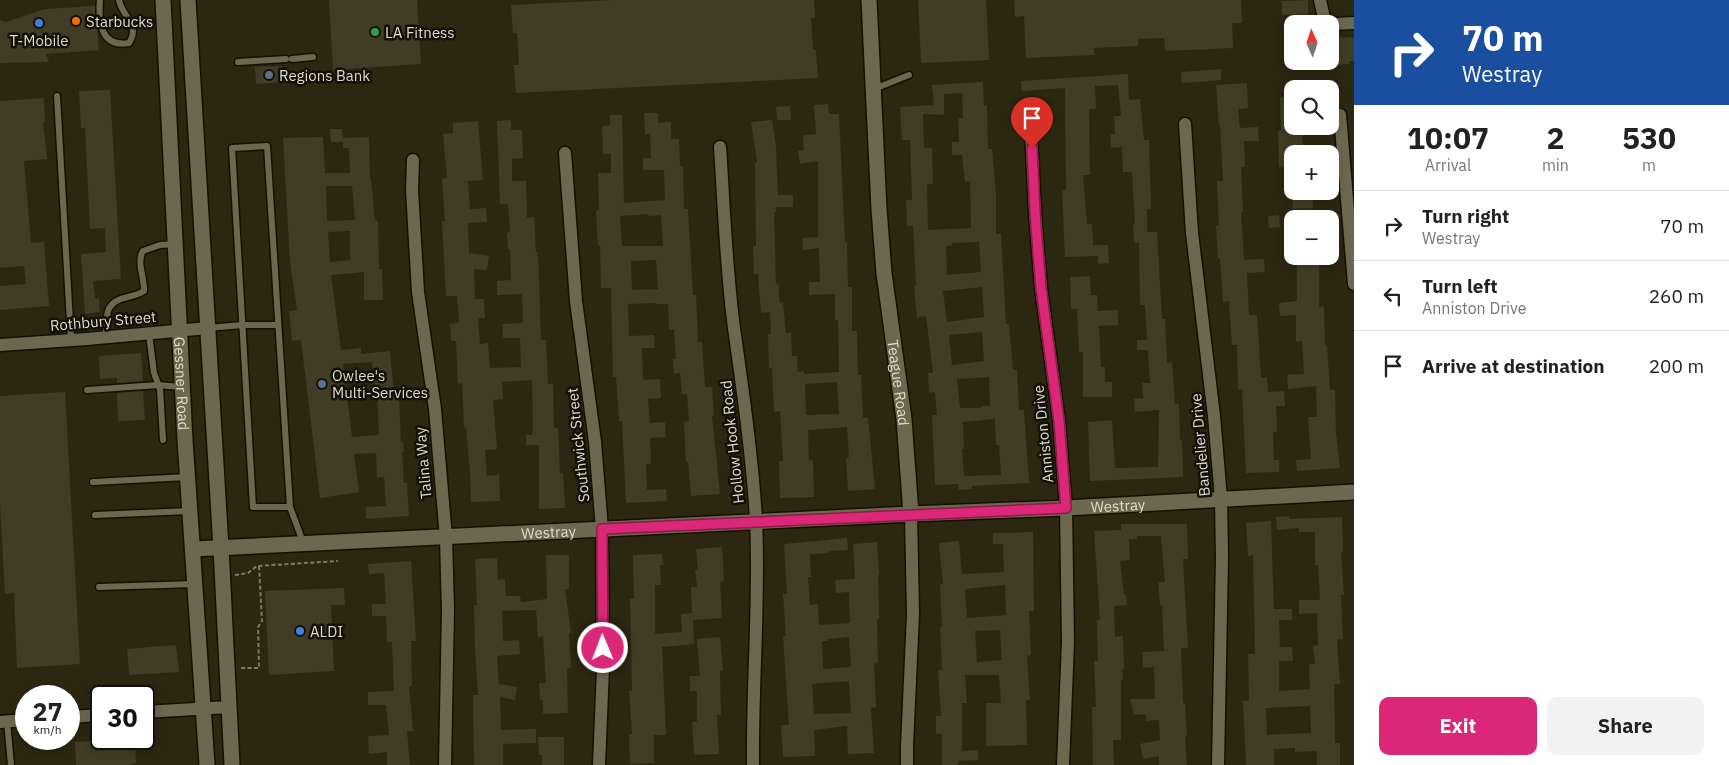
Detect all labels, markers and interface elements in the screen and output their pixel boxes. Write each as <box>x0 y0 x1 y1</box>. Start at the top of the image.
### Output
place label: Starbucks <box>86 12 153 31</box>
marker: Starbucks <box>70 15 82 27</box>
north arrow <box>1284 15 1339 70</box>
map controls <box>1284 15 1339 265</box>
text: 70 m <box>1462 15 1544 61</box>
marker: T-Mobile <box>33 17 45 29</box>
icon: right <box>1379 20 1444 85</box>
place label: LA Fitness <box>385 23 455 42</box>
marker: LA Fitness <box>369 26 381 38</box>
place label: T-Mobile <box>9 31 69 50</box>
text: Westray <box>1462 59 1542 88</box>
place label: Regions Bank <box>279 66 370 85</box>
marker: Regions Bank <box>263 69 275 81</box>
button: search <box>1284 80 1339 135</box>
pin <box>1011 97 1053 148</box>
icon: arrive <box>1018 104 1046 132</box>
text: 10:07 <box>1407 118 1489 157</box>
text: 2 <box>1546 118 1564 157</box>
text: 530 <box>1622 118 1676 157</box>
button: + <box>1284 145 1339 200</box>
text: Arrival <box>1425 155 1471 175</box>
text: min <box>1542 155 1569 175</box>
text: m <box>1642 155 1656 175</box>
text: Turn right <box>1422 204 1509 228</box>
button: − <box>1284 210 1339 265</box>
icon: right <box>1379 212 1407 240</box>
text: 70 m <box>1660 214 1704 238</box>
text: Westray <box>1422 228 1480 248</box>
text: Turn left <box>1422 274 1498 298</box>
icon: left <box>1379 282 1407 310</box>
text: 260 m <box>1649 284 1704 308</box>
text: Anniston Drive <box>1422 298 1527 318</box>
street label: Rothbury Street <box>49 307 157 335</box>
street label: Gessner Road <box>170 336 194 431</box>
street label: Teague Road <box>884 338 914 426</box>
icon: arrive <box>1379 352 1407 380</box>
text: Arrive at destination <box>1422 354 1605 378</box>
text: 200 m <box>1649 354 1704 378</box>
place label: Owlee's Multi-Services <box>332 366 428 402</box>
marker: Owlee's Multi-Services <box>316 378 328 390</box>
street label: Hollow Hook Road <box>716 379 748 505</box>
street label: Anniston Drive <box>1028 384 1058 484</box>
street label: Southwick Street <box>563 387 593 503</box>
street label: Bandelier Drive <box>1186 393 1214 497</box>
street label: Talina Way <box>410 426 436 500</box>
street label: Westray <box>1090 494 1146 516</box>
street label: Westray <box>521 521 577 542</box>
position arrow <box>576 621 628 673</box>
place label: ALDI <box>310 622 343 641</box>
marker: ALDI <box>294 625 306 637</box>
speed limit sign: 30 <box>90 685 155 750</box>
text: 27 <box>32 695 63 728</box>
button: Exit <box>1379 697 1537 755</box>
button: Share <box>1547 697 1704 755</box>
text: km/h <box>33 722 62 737</box>

